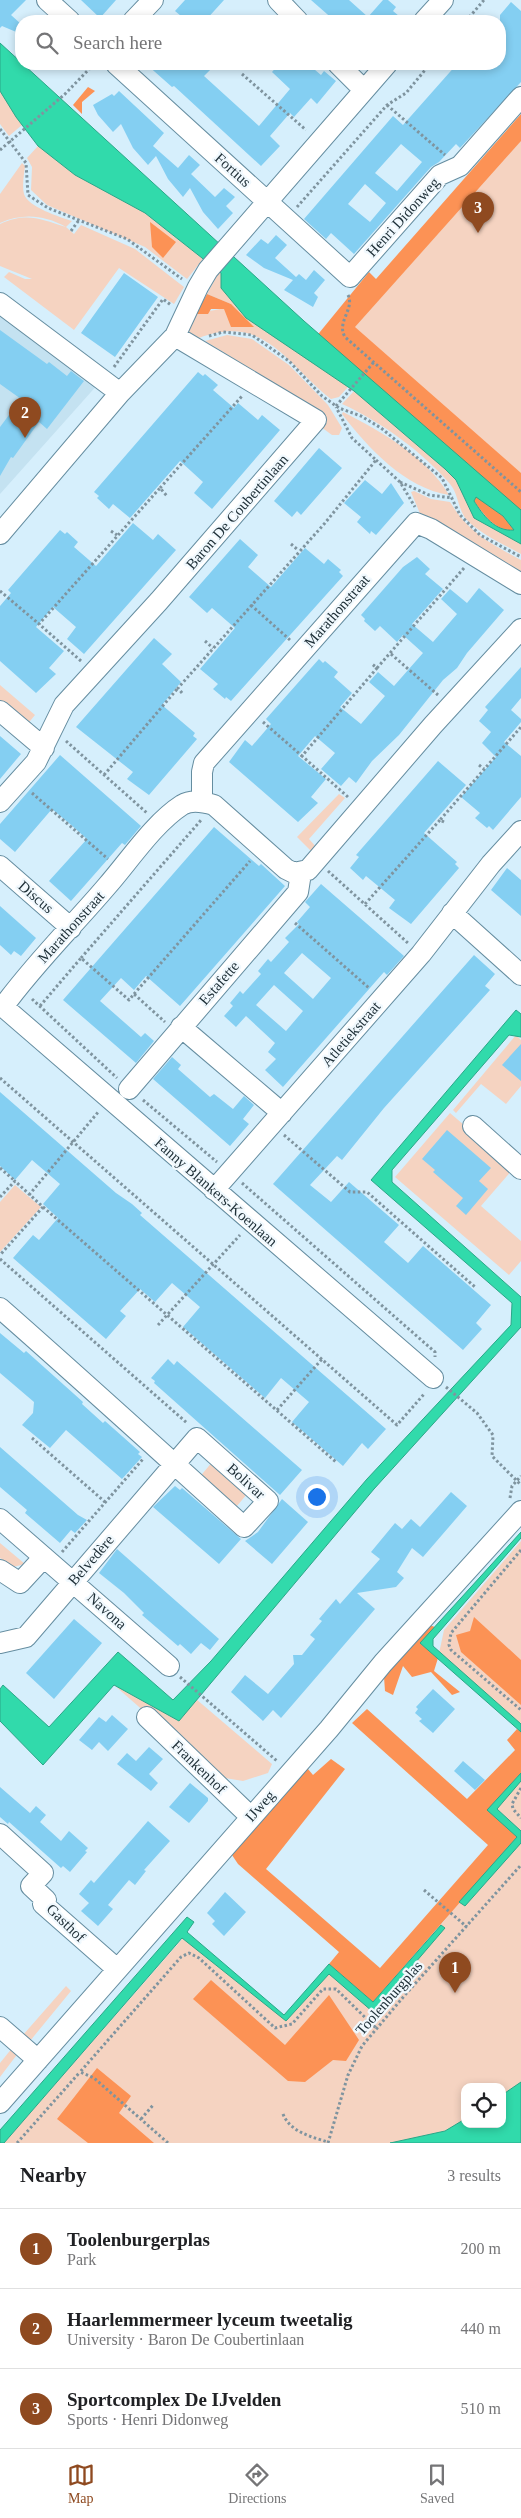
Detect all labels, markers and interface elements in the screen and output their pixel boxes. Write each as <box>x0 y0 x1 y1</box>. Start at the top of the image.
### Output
search box <box>15 15 506 70</box>
icon: search <box>33 29 61 57</box>
text: Search here <box>73 32 162 53</box>
street label: Fortius <box>212 150 254 190</box>
street label: Henri Didonweg <box>363 174 443 260</box>
pin: 3 <box>462 192 494 233</box>
pin: 2 <box>9 397 41 438</box>
street label: Baron De Coubertinlaan <box>183 451 291 573</box>
street label: Marathonstraat <box>301 571 373 651</box>
street label: Discus <box>15 878 57 917</box>
street label: Marathonstraat <box>35 887 108 966</box>
street label: Estafette <box>196 958 242 1008</box>
street label: Atletiekstraat <box>318 998 384 1070</box>
street label: Fanny Blankers-Koenlaan <box>151 1134 281 1250</box>
street label: Bolivar <box>224 1460 268 1502</box>
your location <box>304 1484 330 1510</box>
street label: Belvedère <box>65 1532 117 1588</box>
street label: Navona <box>84 1589 130 1633</box>
street label: Frankenhof <box>169 1737 229 1797</box>
street label: IJweg <box>242 1787 278 1825</box>
street label: Gasthof <box>43 1901 89 1945</box>
pin: 1 <box>439 1952 471 1993</box>
street label: Toolenburgplas <box>353 1958 426 2038</box>
map controls <box>461 2083 506 2128</box>
button: locate <box>461 2083 506 2128</box>
text: Nearby <box>20 2163 87 2187</box>
text: 3 results <box>447 2167 501 2184</box>
text: Toolenburgerplas <box>67 2229 210 2250</box>
text: 1 <box>32 2240 40 2257</box>
text: 200 m <box>461 2240 501 2257</box>
text: Park <box>67 2251 96 2268</box>
text: Haarlemmermeer lyceum tweetalig <box>67 2309 353 2330</box>
text: 2 <box>32 2320 40 2337</box>
text: 440 m <box>461 2320 501 2337</box>
text: University · Baron De Coubertinlaan <box>67 2331 304 2348</box>
text: Sportcomplex De IJvelden <box>67 2389 281 2410</box>
text: 3 <box>32 2400 40 2417</box>
text: 510 m <box>461 2400 501 2417</box>
text: Sports · Henri Didonweg <box>67 2411 228 2428</box>
tab: Map <box>67 2461 95 2507</box>
tab: Directions <box>228 2461 287 2507</box>
tab: Saved <box>420 2461 454 2507</box>

